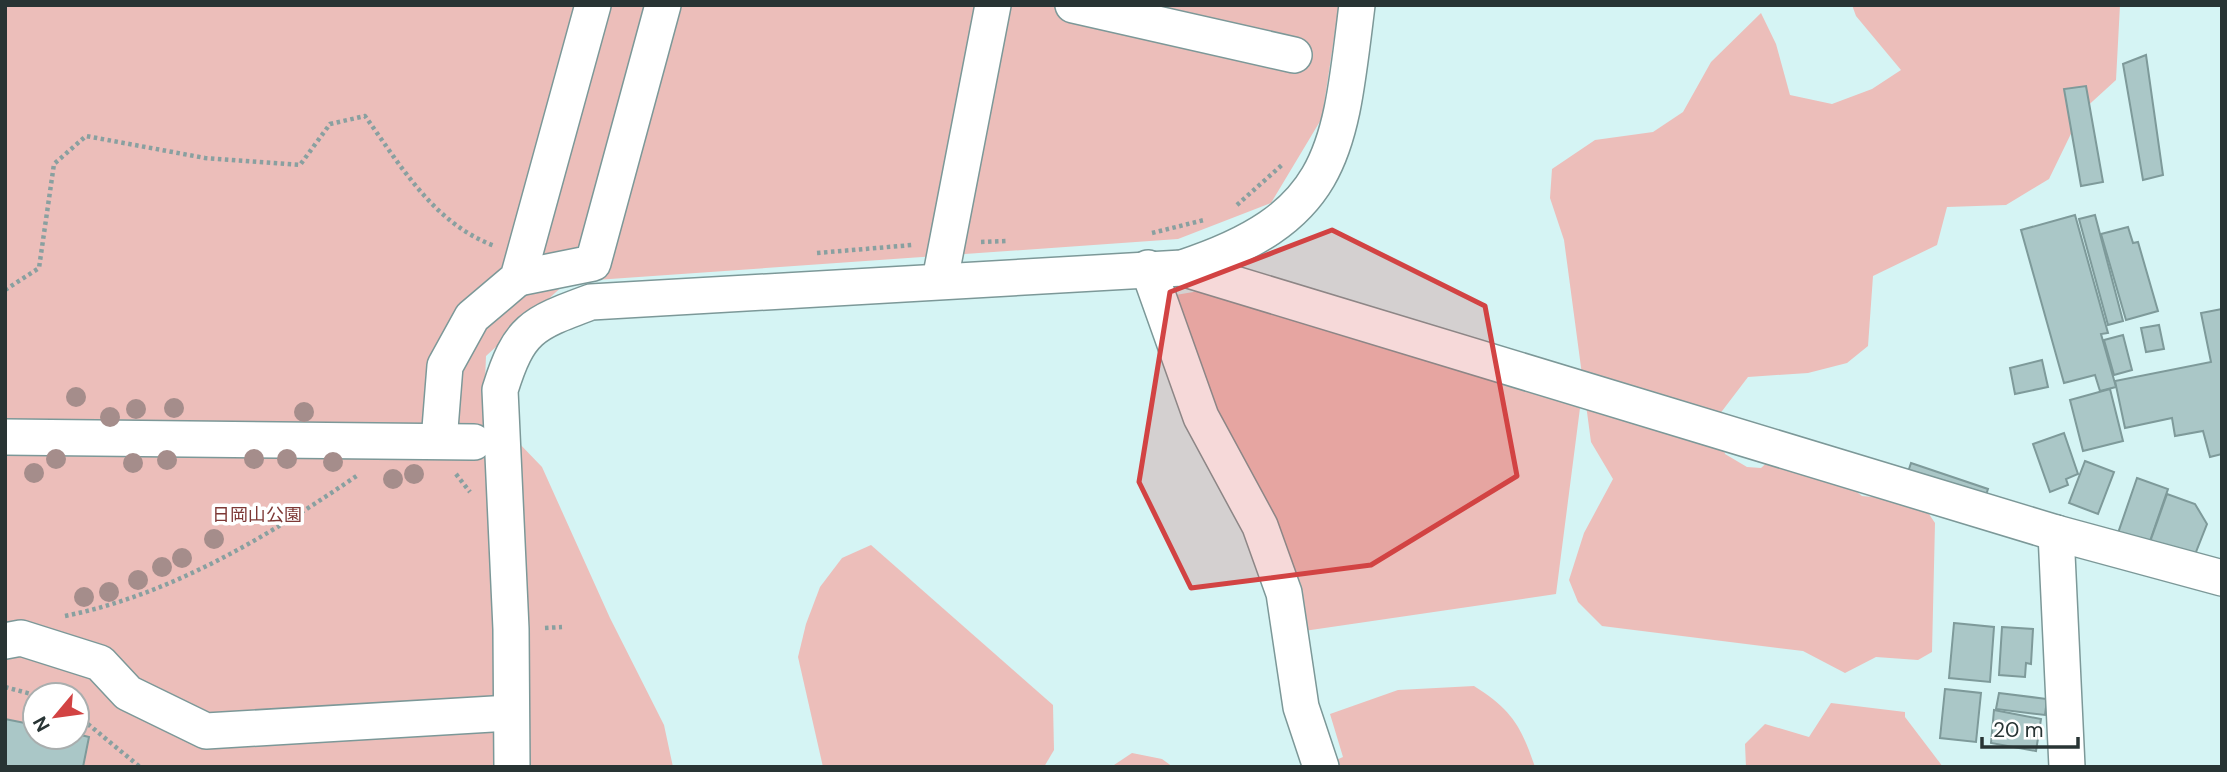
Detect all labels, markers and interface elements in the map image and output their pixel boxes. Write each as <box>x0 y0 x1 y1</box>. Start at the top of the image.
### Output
park label: 日岡山公園 <box>212 503 302 527</box>
north arrow <box>21 681 91 751</box>
scale bar <box>1982 706 2078 750</box>
text: N <box>27 712 56 736</box>
text: 20 m <box>1993 716 2044 744</box>

